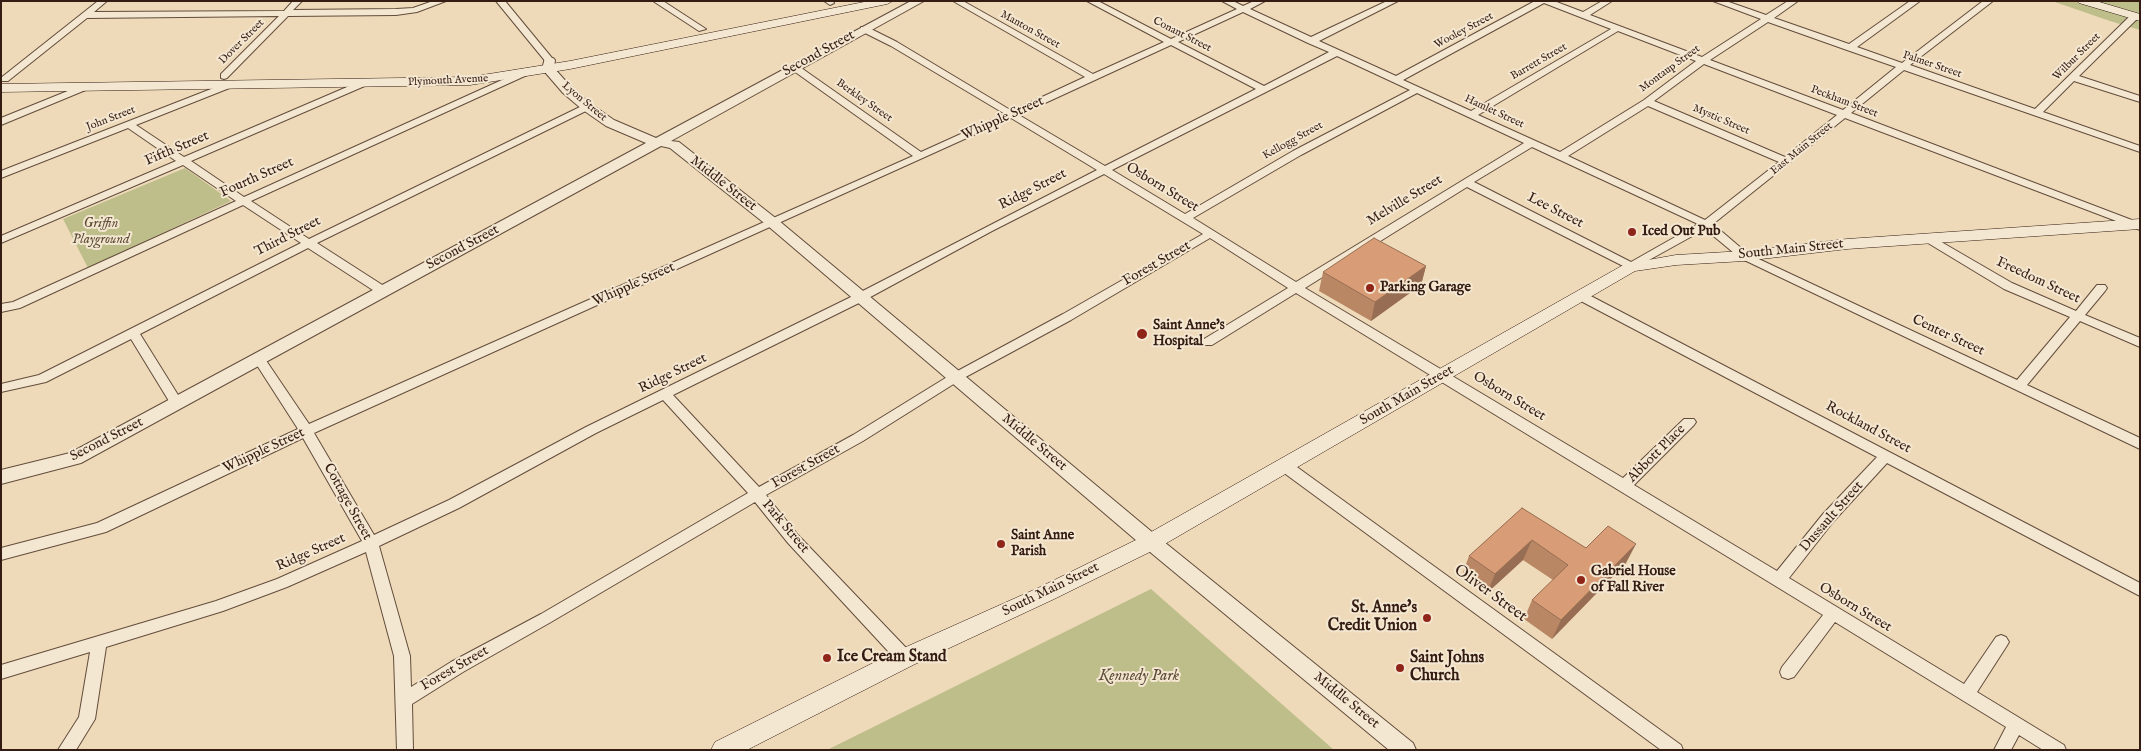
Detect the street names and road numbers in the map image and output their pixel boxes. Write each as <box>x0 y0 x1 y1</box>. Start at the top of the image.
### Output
street label: Manton Street <box>998 8 1062 52</box>
street label: Wooley Street <box>1432 10 1496 52</box>
street label: Conant Street <box>1151 15 1213 55</box>
street label: Dover Street <box>217 17 267 67</box>
street label: Second Street <box>780 27 858 81</box>
street label: Wilbur Street <box>2051 31 2103 83</box>
street label: Barrett Street <box>1509 41 1569 83</box>
street label: Montaup Street <box>1637 43 1703 95</box>
street label: Palmer Street <box>1901 49 1963 81</box>
street label: Plymouth Avenue <box>408 72 488 90</box>
street label: Berkley Street <box>833 77 895 125</box>
street label: Lyon Street <box>559 79 609 125</box>
street label: Peckham Street <box>1809 83 1879 121</box>
street label: Hamlet Street <box>1462 92 1526 132</box>
street label: Whipple Street <box>959 93 1047 145</box>
street label: Mystic Street <box>1691 102 1751 138</box>
street label: John Street <box>85 104 137 134</box>
street label: Kellogg Street <box>1261 119 1325 163</box>
street label: East Main Street <box>1768 120 1836 178</box>
street label: Fifth Street <box>143 128 211 170</box>
street label: Middle Street <box>686 153 760 215</box>
street label: Fourth Street <box>218 154 296 202</box>
street label: Osborn Street <box>1123 160 1201 216</box>
street label: Ridge Street <box>996 166 1070 214</box>
street label: Melville Street <box>1364 172 1446 230</box>
street label: Lee Street <box>1524 190 1586 232</box>
street label: Third Street <box>252 213 324 261</box>
street label: Second Street <box>424 222 502 274</box>
street label: South Main Street <box>1738 236 1844 264</box>
street label: Forest Street <box>1120 238 1194 290</box>
street label: Freedom Street <box>1994 254 2082 308</box>
street label: Whipple Street <box>590 259 678 311</box>
street label: Center Street <box>1909 312 1987 360</box>
street label: Ridge Street <box>636 350 710 398</box>
street label: South Main Street <box>1357 362 1457 430</box>
street label: Osborn Street <box>1470 369 1548 425</box>
street label: Rockland Street <box>1822 398 1914 458</box>
street label: Middle Street <box>998 411 1070 475</box>
street label: Second Street <box>68 414 146 466</box>
street label: Abbott Place <box>1625 422 1689 486</box>
street label: Whipple Street <box>220 425 308 477</box>
street label: Forest Street <box>769 441 843 493</box>
street label: Cottage Street <box>319 461 375 543</box>
street label: Dussault Street <box>1797 478 1867 556</box>
street label: Park Street <box>758 497 812 557</box>
street label: Ridge Street <box>274 530 348 576</box>
street label: South Main Street <box>1000 559 1102 621</box>
street label: Oliver Street <box>1450 561 1530 627</box>
street label: Osborn Street <box>1816 580 1894 636</box>
street label: Forest Street <box>418 643 492 695</box>
street label: Middle Street <box>1310 669 1382 733</box>

